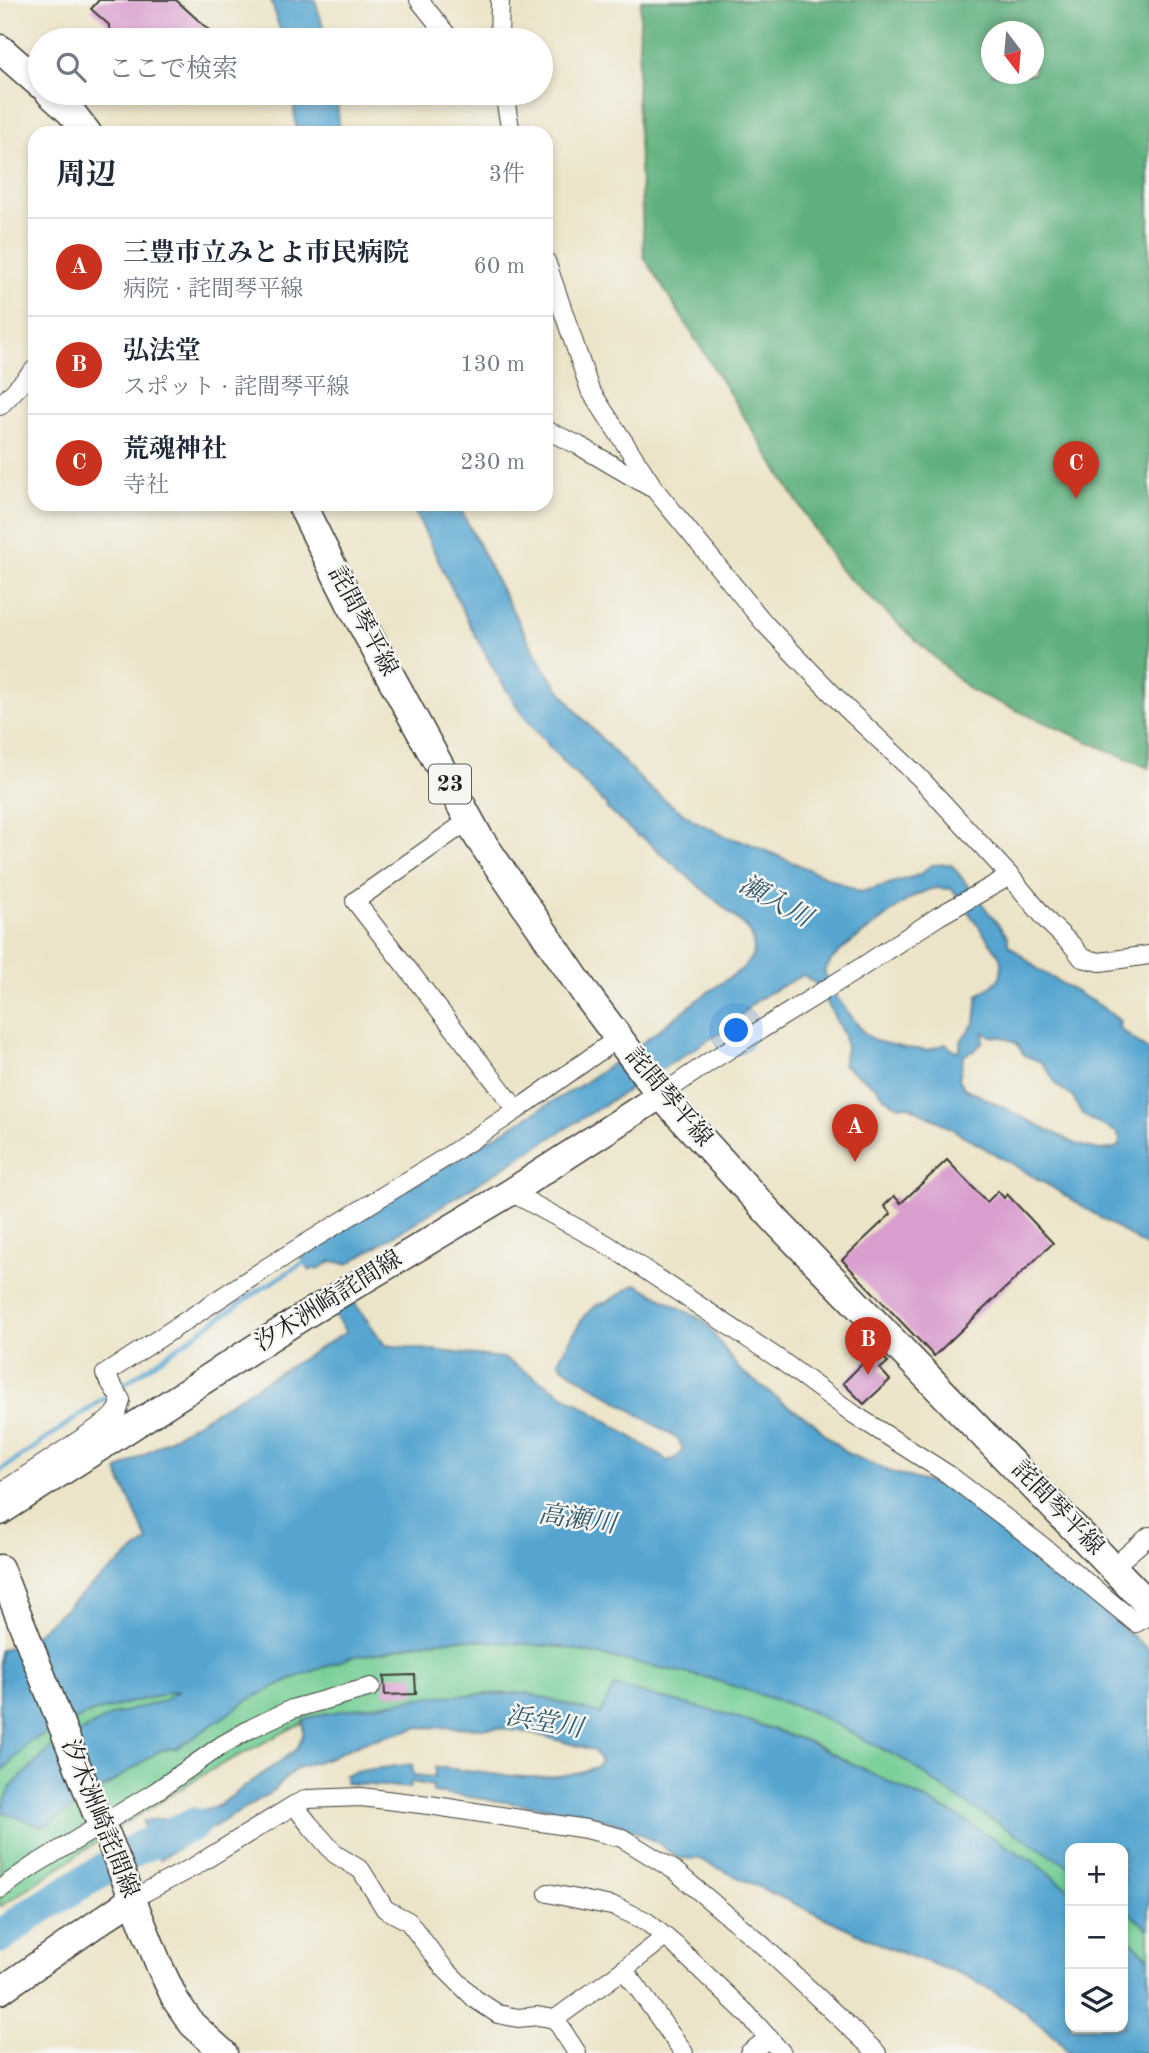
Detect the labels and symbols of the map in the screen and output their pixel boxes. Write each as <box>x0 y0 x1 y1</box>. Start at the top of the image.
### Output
north arrow <box>981 21 1044 84</box>
pin: C <box>1053 441 1099 499</box>
street label: 詫間琴平線 <box>323 562 403 681</box>
road number: 23 <box>429 764 471 804</box>
water label: 瀬入川 <box>735 870 819 934</box>
your location <box>719 1013 753 1047</box>
street label: 詫間琴平線 <box>620 1042 718 1152</box>
pin: A <box>832 1104 878 1162</box>
street label: 汐木洲崎詫間線 <box>250 1245 407 1357</box>
pin: B <box>845 1317 891 1375</box>
street label: 詫間琴平線 <box>1007 1455 1109 1560</box>
water label: 高瀬川 <box>537 1500 621 1539</box>
water label: 浜堂川 <box>503 1701 588 1743</box>
street label: 汐木洲崎詫間線 <box>56 1735 144 1901</box>

